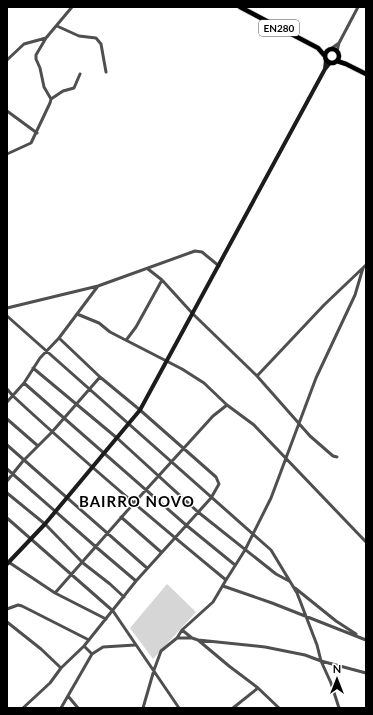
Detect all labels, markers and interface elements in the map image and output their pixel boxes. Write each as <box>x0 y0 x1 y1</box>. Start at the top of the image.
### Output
road number: EN280 <box>259 20 299 36</box>
district label: BAIRRO NOVO <box>79 492 195 510</box>
north arrow <box>317 659 357 699</box>
text: N <box>333 662 341 675</box>

